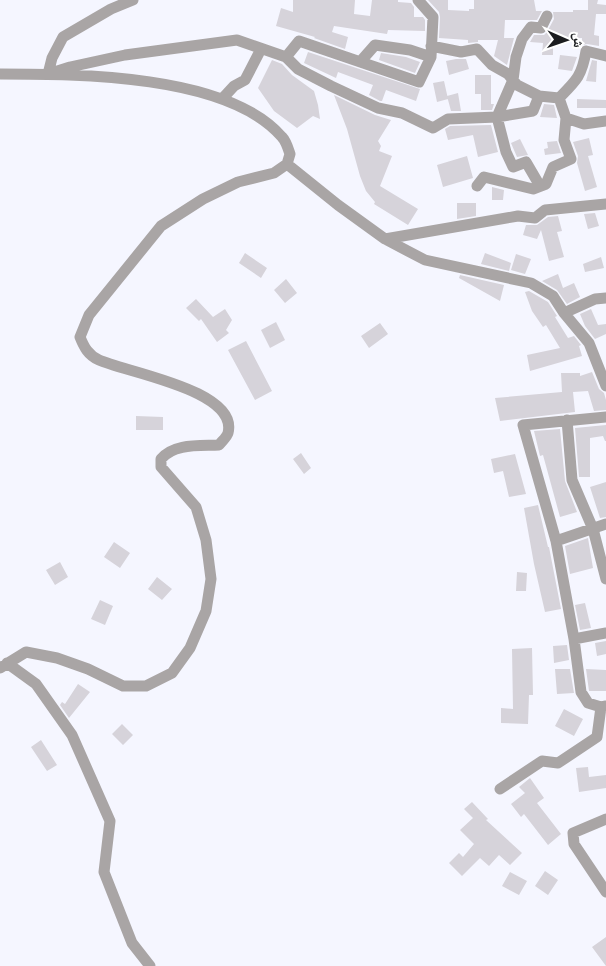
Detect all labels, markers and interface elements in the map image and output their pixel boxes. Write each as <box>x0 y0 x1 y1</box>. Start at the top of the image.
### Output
north arrow <box>541 15 591 65</box>
text: ش <box>570 33 588 48</box>

